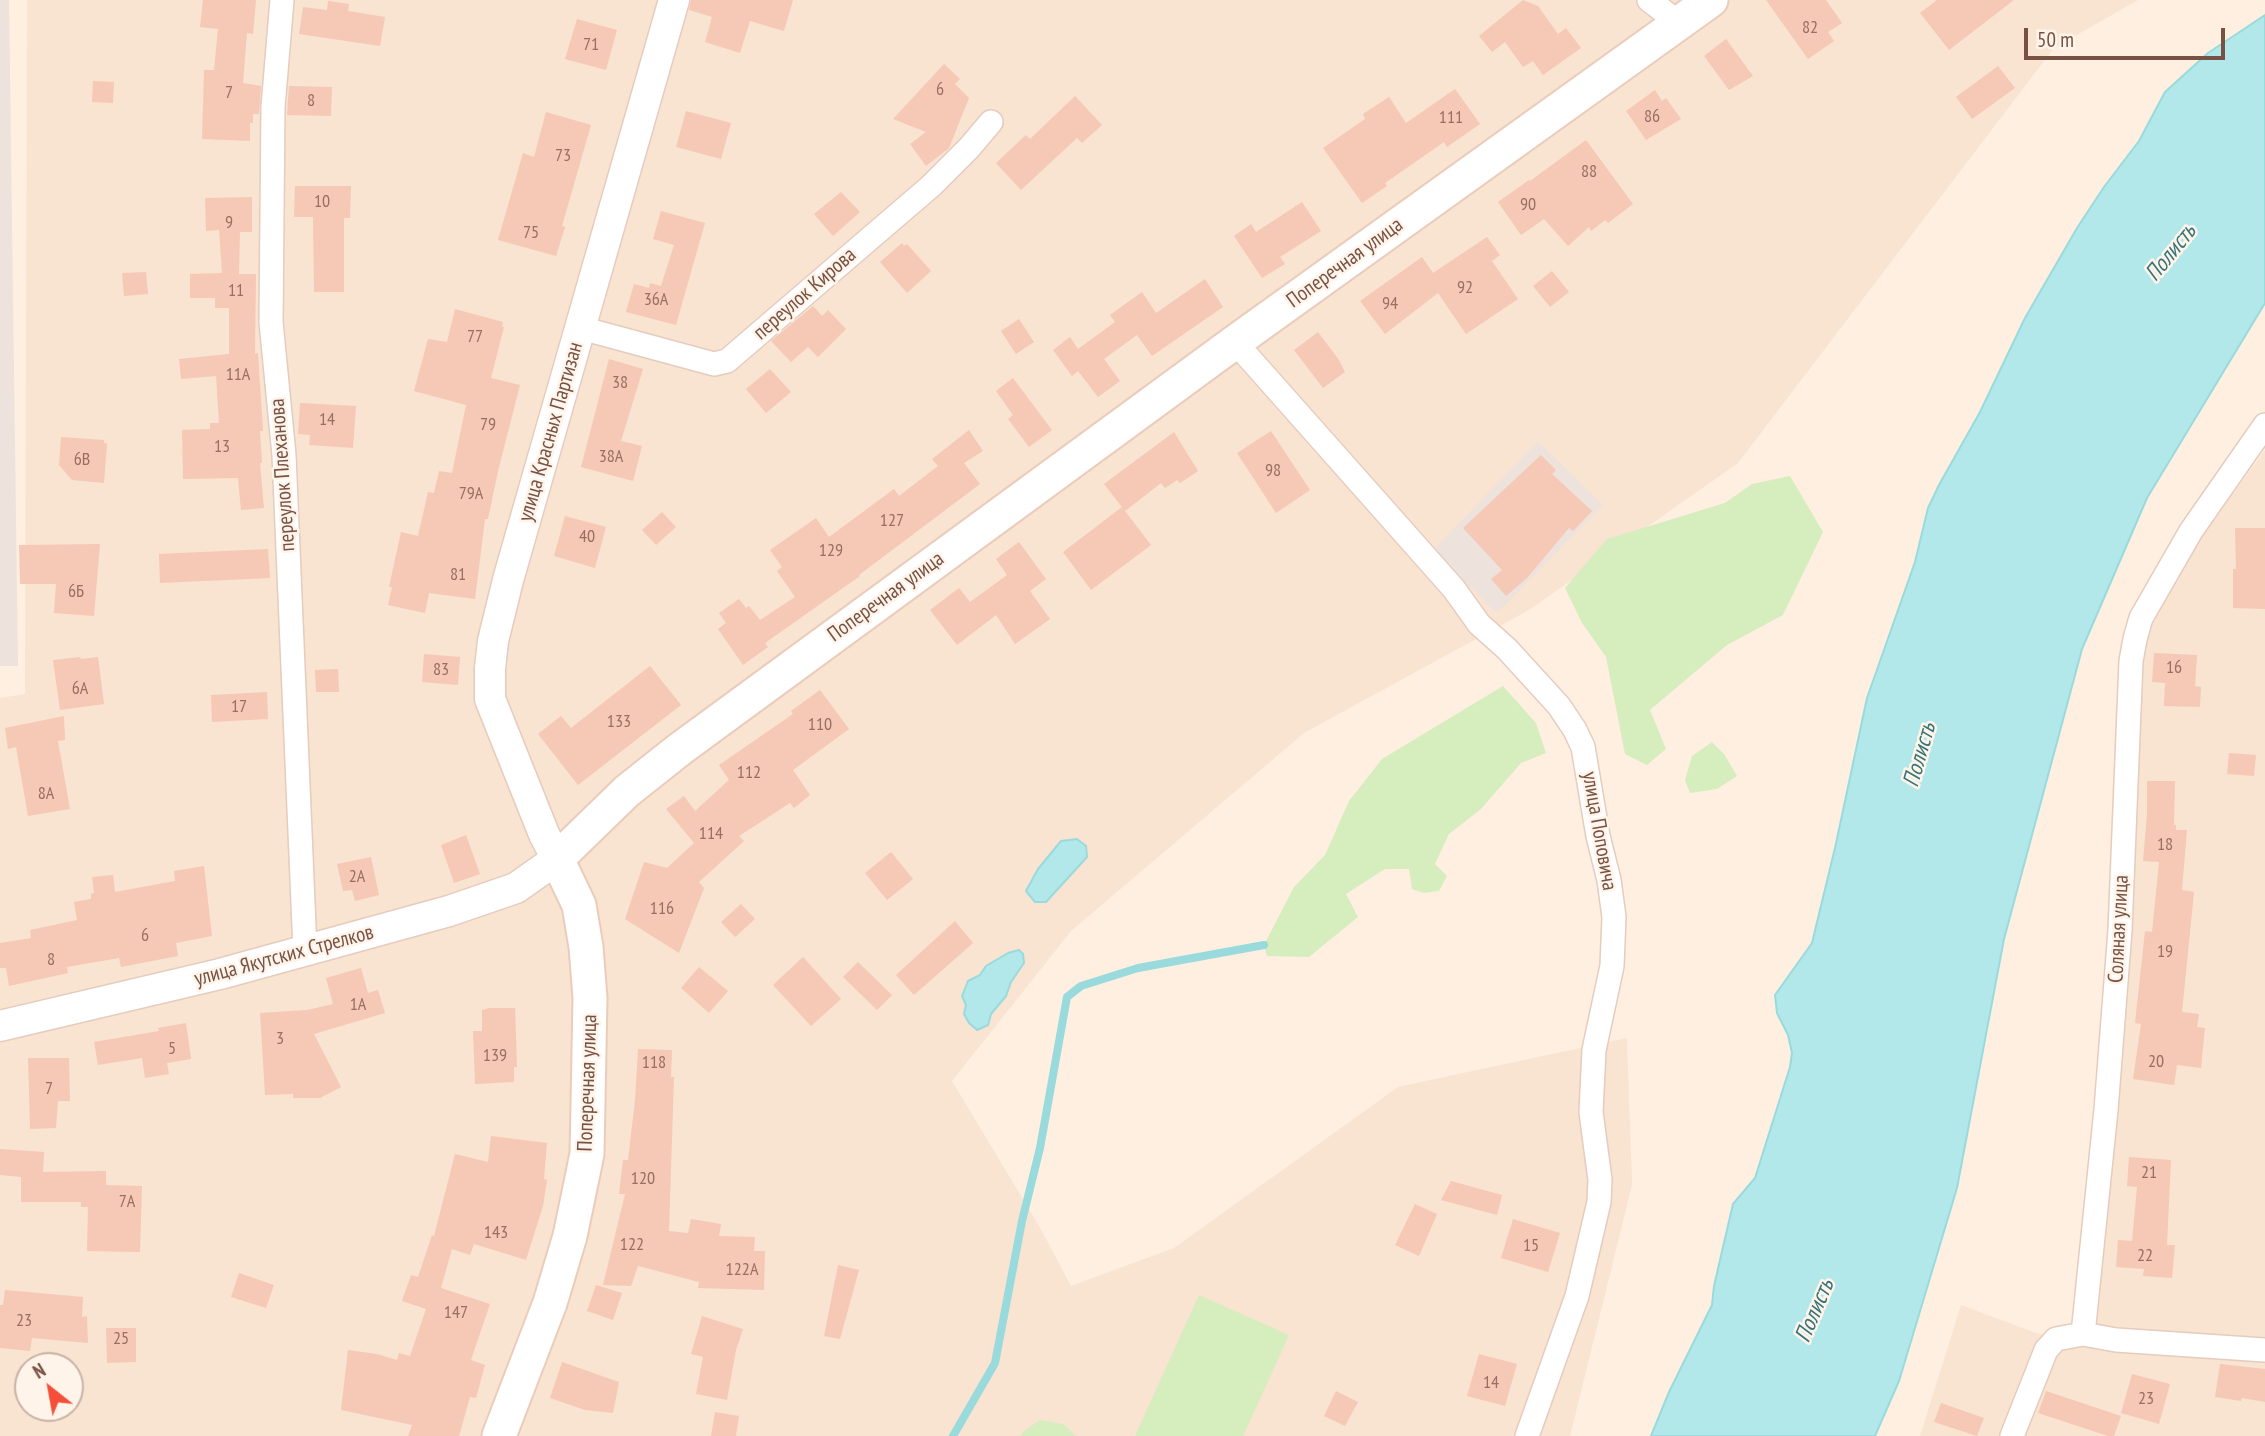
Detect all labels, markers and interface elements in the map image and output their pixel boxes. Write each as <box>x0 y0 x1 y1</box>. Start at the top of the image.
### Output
scale bar <box>2027 14 2228 58</box>
house number: 82 <box>1802 17 1818 39</box>
text: 50 m <box>2037 26 2074 53</box>
house number: 71 <box>583 34 599 56</box>
house number: 6 <box>936 79 944 101</box>
house number: 7 <box>225 82 233 104</box>
house number: 8 <box>307 90 315 112</box>
house number: 86 <box>1644 106 1660 128</box>
house number: 111 <box>1439 107 1463 129</box>
house number: 73 <box>555 145 571 167</box>
house number: 88 <box>1581 161 1597 183</box>
house number: 10 <box>314 191 330 213</box>
house number: 90 <box>1520 194 1536 216</box>
house number: 9 <box>225 212 233 234</box>
street label: Поперечная улица <box>1282 213 1408 313</box>
water label: Полисть <box>2140 219 2202 287</box>
house number: 75 <box>523 222 539 244</box>
street label: переулок Кирова <box>749 243 861 345</box>
house number: 92 <box>1457 277 1473 299</box>
house number: 11 <box>228 280 244 302</box>
house number: 36А <box>644 289 668 311</box>
house number: 94 <box>1382 293 1398 315</box>
house number: 77 <box>467 326 483 348</box>
street label: улица Красных Партизан <box>513 339 589 525</box>
house number: 11А <box>226 364 250 386</box>
house number: 38 <box>612 372 628 394</box>
street label: переулок Плеханова <box>265 398 301 552</box>
house number: 14 <box>319 409 335 431</box>
house number: 79 <box>480 414 496 436</box>
house number: 13 <box>214 436 230 458</box>
house number: 38А <box>599 446 623 468</box>
house number: 6В <box>74 449 90 471</box>
house number: 98 <box>1265 460 1281 482</box>
house number: 79А <box>459 483 483 505</box>
house number: 127 <box>880 510 904 532</box>
house number: 40 <box>579 526 595 548</box>
house number: 129 <box>819 540 843 562</box>
street label: Поперечная улица <box>823 547 949 647</box>
house number: 81 <box>450 564 466 586</box>
house number: 6Б <box>68 581 84 603</box>
house number: 16 <box>2166 657 2182 679</box>
house number: 83 <box>433 659 449 681</box>
house number: 6А <box>72 678 88 700</box>
house number: 17 <box>231 696 247 718</box>
house number: 133 <box>607 711 631 733</box>
house number: 110 <box>808 714 832 736</box>
water label: Полисть <box>1898 720 1942 790</box>
house number: 112 <box>737 762 761 784</box>
street label: улица Поповича <box>1576 770 1622 892</box>
house number: 8А <box>38 783 54 805</box>
house number: 114 <box>699 823 723 845</box>
house number: 18 <box>2157 834 2173 856</box>
house number: 2А <box>349 866 365 888</box>
street label: Соляная улица <box>2104 874 2134 984</box>
house number: 116 <box>650 898 674 920</box>
street label: улица Якутских Стрелков <box>192 920 376 992</box>
house number: 6 <box>141 925 149 947</box>
house number: 19 <box>2157 941 2173 963</box>
house number: 8 <box>47 949 55 971</box>
house number: 1А <box>350 994 366 1016</box>
street label: Поперечная улица <box>573 1014 603 1152</box>
house number: 3 <box>276 1028 284 1050</box>
house number: 5 <box>168 1038 176 1060</box>
house number: 139 <box>483 1045 507 1067</box>
house number: 20 <box>2148 1051 2164 1073</box>
house number: 118 <box>642 1052 666 1074</box>
house number: 7 <box>45 1078 53 1100</box>
house number: 21 <box>2141 1162 2157 1184</box>
house number: 120 <box>631 1168 655 1190</box>
house number: 7А <box>119 1191 135 1213</box>
house number: 143 <box>484 1222 508 1244</box>
house number: 122 <box>620 1234 644 1256</box>
house number: 15 <box>1523 1235 1539 1257</box>
house number: 22 <box>2137 1245 2153 1267</box>
house number: 122А <box>726 1259 758 1281</box>
water label: Полисть <box>1790 1275 1840 1347</box>
house number: 147 <box>444 1302 468 1324</box>
house number: 23 <box>16 1310 32 1332</box>
house number: 25 <box>113 1328 129 1350</box>
north arrow <box>14 1352 84 1422</box>
text: N <box>29 1358 50 1384</box>
house number: 14 <box>1483 1372 1499 1394</box>
house number: 23 <box>2138 1388 2154 1410</box>

